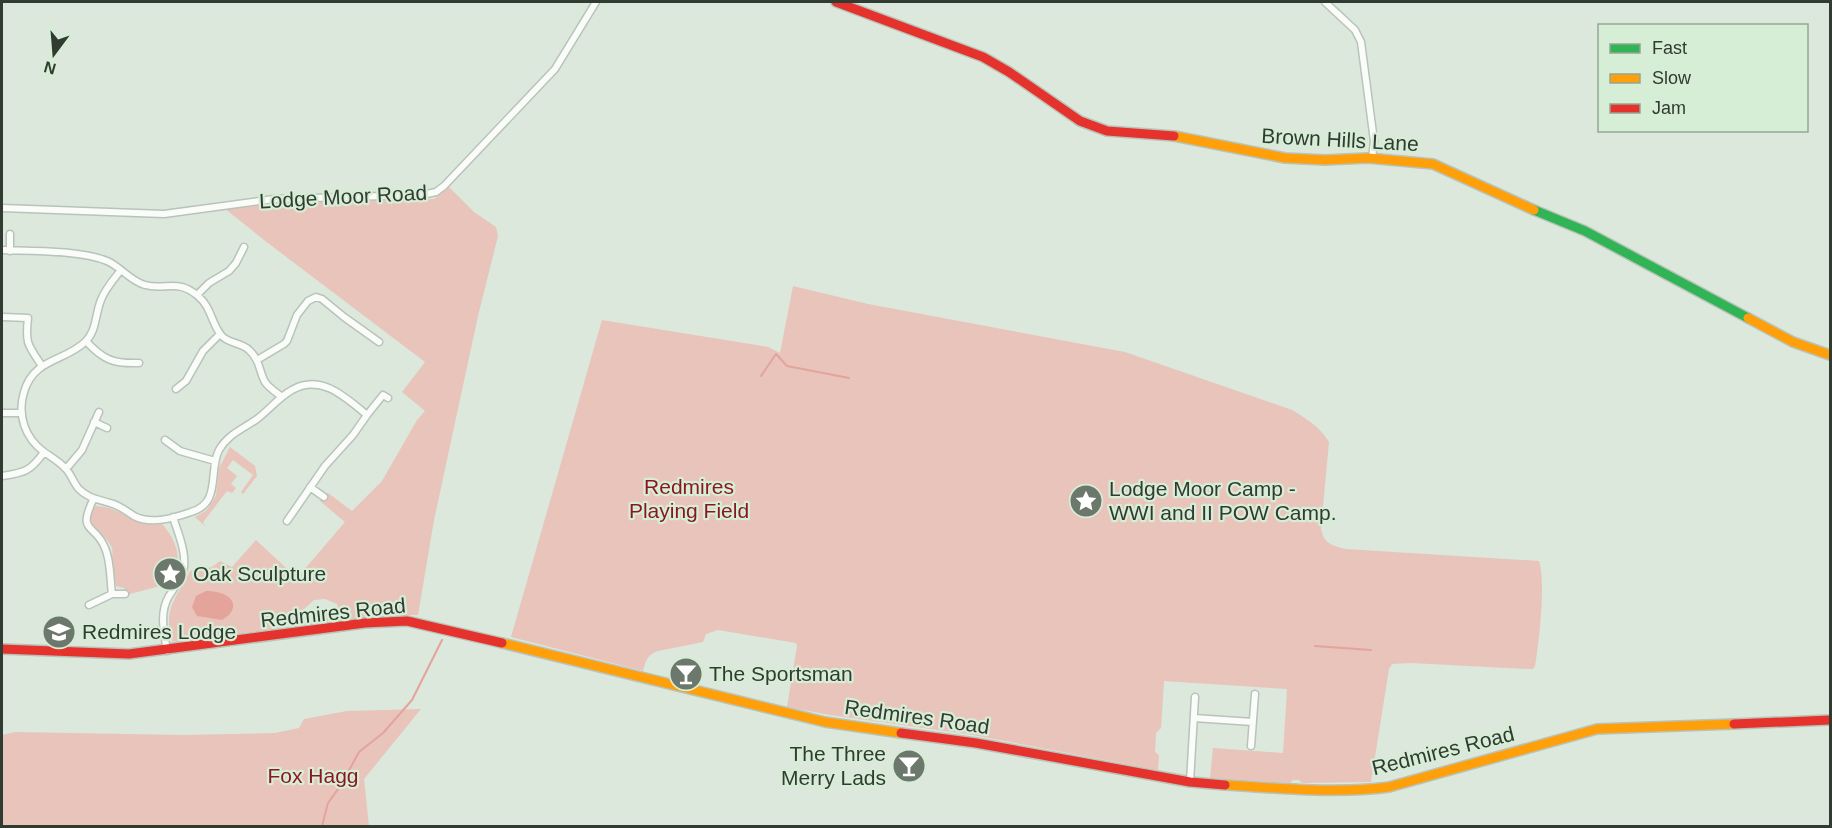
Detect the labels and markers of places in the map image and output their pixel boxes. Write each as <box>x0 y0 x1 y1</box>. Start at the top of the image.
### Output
place label: Lodge Moor Camp - WWI and II POW Camp. <box>1109 477 1337 524</box>
place icon: Lodge Moor Camp - WWI and II POW Camp. <box>1068 483 1104 519</box>
place icon: Oak Sculpture <box>152 556 188 592</box>
place label: Oak Sculpture <box>193 562 326 585</box>
school or university icon: Redmires Lodge <box>41 614 77 650</box>
place label: Redmires Lodge <box>82 620 236 643</box>
bar icon: The Sportsman <box>668 656 704 692</box>
place label: The Sportsman <box>709 662 853 685</box>
place label: The Three Merry Lads <box>781 742 886 789</box>
bar icon: The Three Merry Lads <box>891 748 927 784</box>

